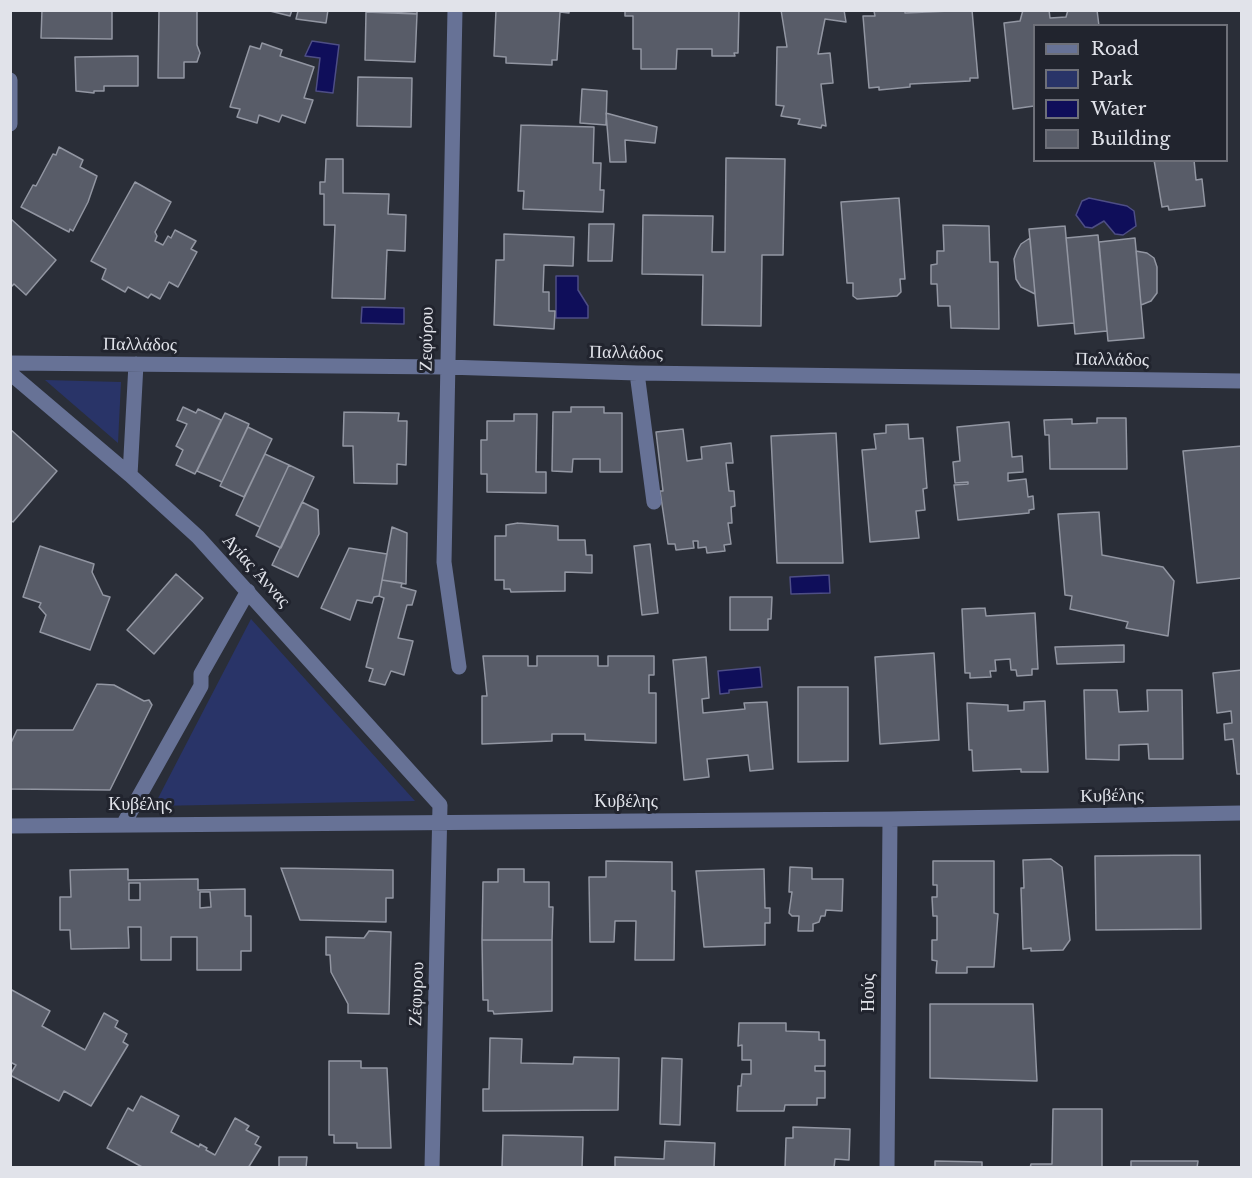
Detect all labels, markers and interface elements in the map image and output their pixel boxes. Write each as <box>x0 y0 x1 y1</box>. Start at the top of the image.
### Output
legend <box>1033 24 1228 162</box>
text: Road <box>1091 38 1139 60</box>
text: Park <box>1091 68 1133 90</box>
text: Water <box>1091 98 1146 120</box>
text: Building <box>1091 128 1170 150</box>
street label: Ζεφύρου <box>416 306 438 372</box>
street label: Παλλάδος <box>103 334 177 356</box>
street label: Παλλάδος <box>589 342 663 364</box>
street label: Παλλάδος <box>1075 349 1149 371</box>
street label: Αγίας Άννας <box>218 530 294 612</box>
street label: Κυβέλης <box>1080 785 1144 807</box>
street label: Κυβέλης <box>594 791 658 813</box>
street label: Κυβέλης <box>108 794 172 816</box>
street label: Ζέφυρου <box>405 961 429 1027</box>
street label: Ηούς <box>858 974 880 1012</box>

